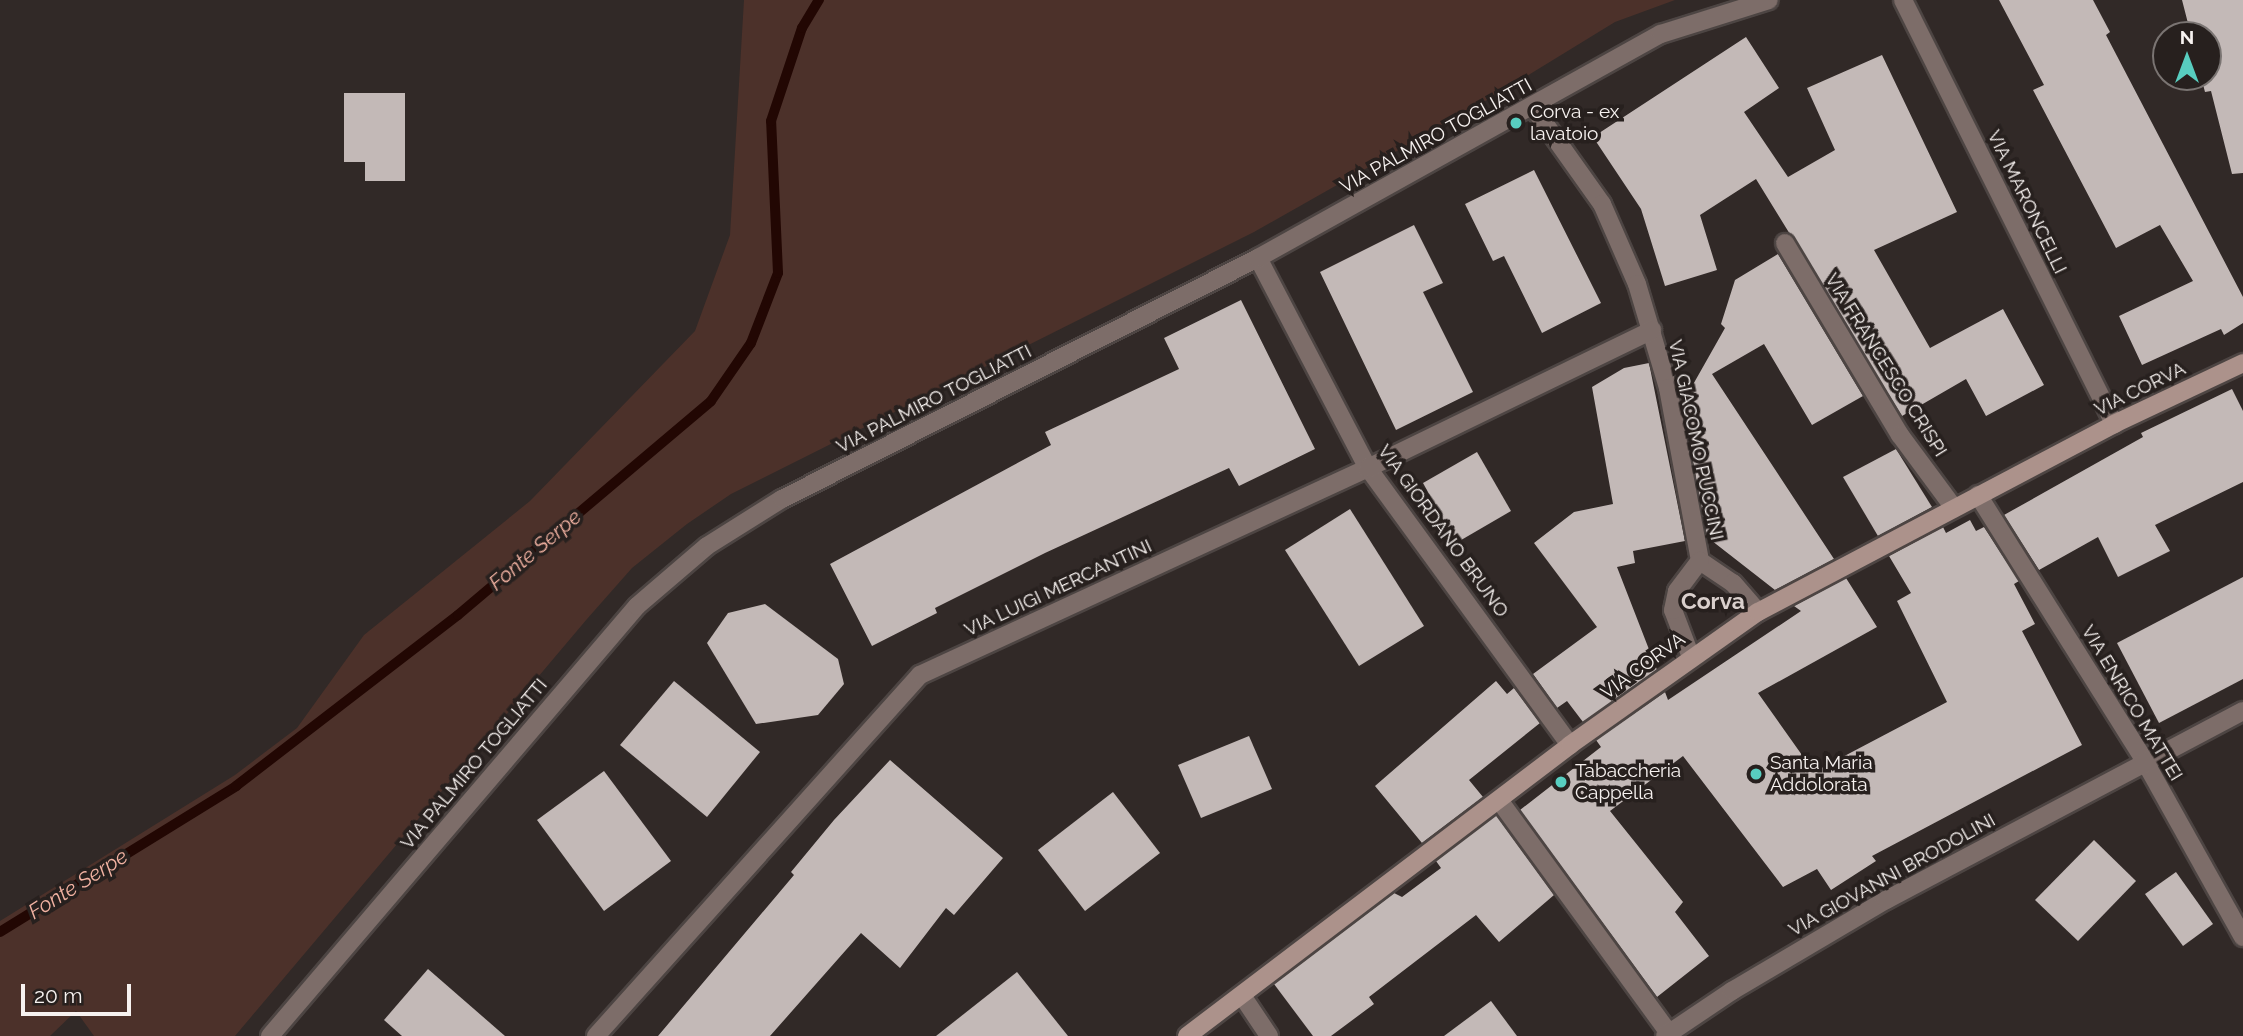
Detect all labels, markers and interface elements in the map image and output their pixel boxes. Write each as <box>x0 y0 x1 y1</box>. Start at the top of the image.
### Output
north arrow <box>2152 21 2222 91</box>
text: N <box>2180 26 2194 48</box>
street label: VIA PALMIRO TOGLIATTI <box>1335 73 1537 199</box>
place label: Corva - ex lavatoio <box>1530 101 1619 145</box>
marker: Corva - ex lavatoio <box>1508 115 1524 131</box>
street label: VIA MARONCELLI <box>1982 126 2072 278</box>
street label: VIA FRANCESCO CRISPI <box>1820 269 1952 461</box>
street label: VIA GIACOMO PUCCINI <box>1664 337 1728 543</box>
street label: VIA PALMIRO TOGLIATTI <box>832 340 1036 458</box>
street label: VIA CORVA <box>2090 357 2190 421</box>
street label: VIA GIORDANO BRUNO <box>1373 440 1513 622</box>
water label: Fonte Serpe <box>484 504 586 596</box>
street label: VIA LUIGI MERCANTINI <box>960 534 1156 642</box>
district label: Corva <box>1681 587 1745 615</box>
street label: VIA ENRICO MATTEI <box>2076 621 2188 785</box>
street label: VIA CORVA <box>1596 628 1690 704</box>
street label: VIA PALMIRO TOGLIATTI <box>395 673 553 855</box>
place label: Santa Maria Addolorata <box>1770 752 1873 796</box>
place label: Tabaccheria Cappella <box>1575 760 1681 804</box>
marker: Santa Maria Addolorata <box>1748 766 1764 782</box>
marker: Tabaccheria Cappella <box>1553 774 1569 790</box>
street label: VIA GIOVANNI BRODOLINI <box>1784 808 2000 942</box>
water label: Fonte Serpe <box>24 844 132 924</box>
scale bar <box>24 970 135 1014</box>
text: 20 m <box>34 983 82 1008</box>

